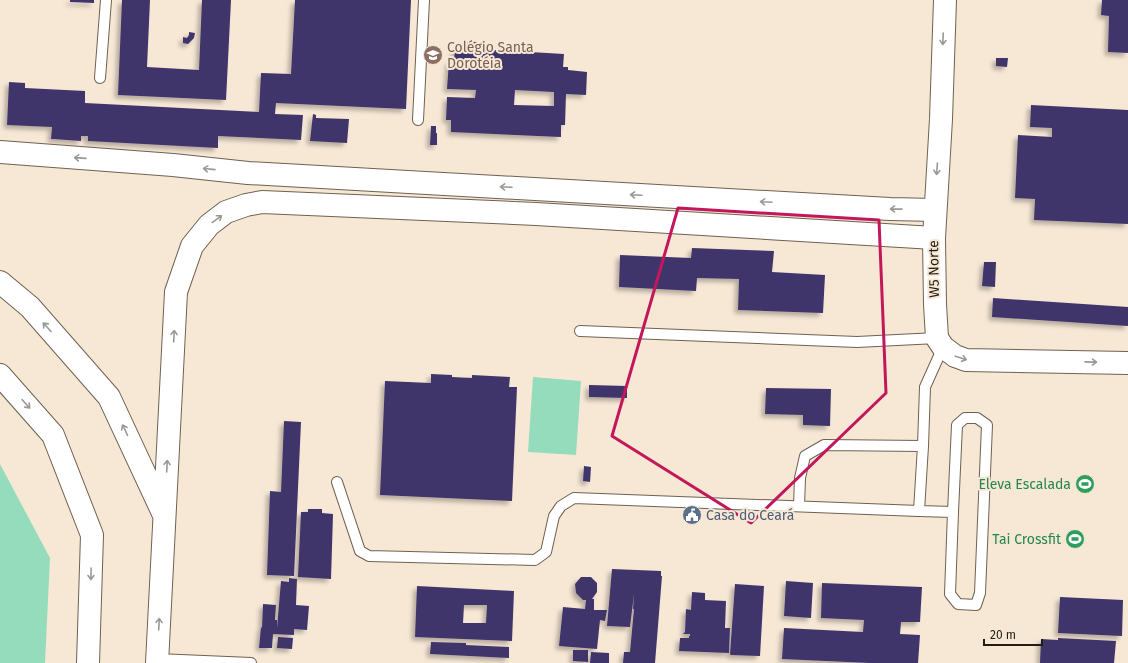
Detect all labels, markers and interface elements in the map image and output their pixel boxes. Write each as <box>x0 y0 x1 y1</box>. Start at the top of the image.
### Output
one-way arrow <box>939 32 947 45</box>
place label: Colégio Santa Dorotéia <box>447 39 534 72</box>
school or university icon: Colégio Santa Dorotéia <box>422 44 444 66</box>
one-way arrow <box>74 155 87 162</box>
one-way arrow <box>934 162 941 175</box>
one-way arrow <box>203 165 216 172</box>
one-way arrow <box>500 184 513 191</box>
one-way arrow <box>630 191 643 198</box>
one-way arrow <box>760 198 773 205</box>
one-way arrow <box>890 205 903 213</box>
one-way arrow <box>211 215 222 223</box>
street label: W5 Norte <box>925 240 943 298</box>
one-way arrow <box>42 322 52 332</box>
one-way arrow <box>170 330 178 343</box>
one-way arrow <box>955 355 968 362</box>
one-way arrow <box>1084 359 1097 366</box>
one-way arrow <box>21 399 31 409</box>
one-way arrow <box>120 424 128 436</box>
one-way arrow <box>163 460 171 473</box>
sports icon: Eleva Escalada <box>1074 473 1096 495</box>
place label: Eleva Escalada <box>978 476 1071 493</box>
public building icon: Casa do Ceará <box>681 504 703 526</box>
place label: Casa do Ceará <box>706 507 794 524</box>
sports icon: Tai Crossfit <box>1064 528 1086 550</box>
place label: Tai Crossfit <box>992 531 1062 548</box>
one-way arrow <box>87 567 94 580</box>
one-way arrow <box>155 618 162 631</box>
scale bar <box>984 621 1042 647</box>
text: 20 m <box>990 628 1016 642</box>

